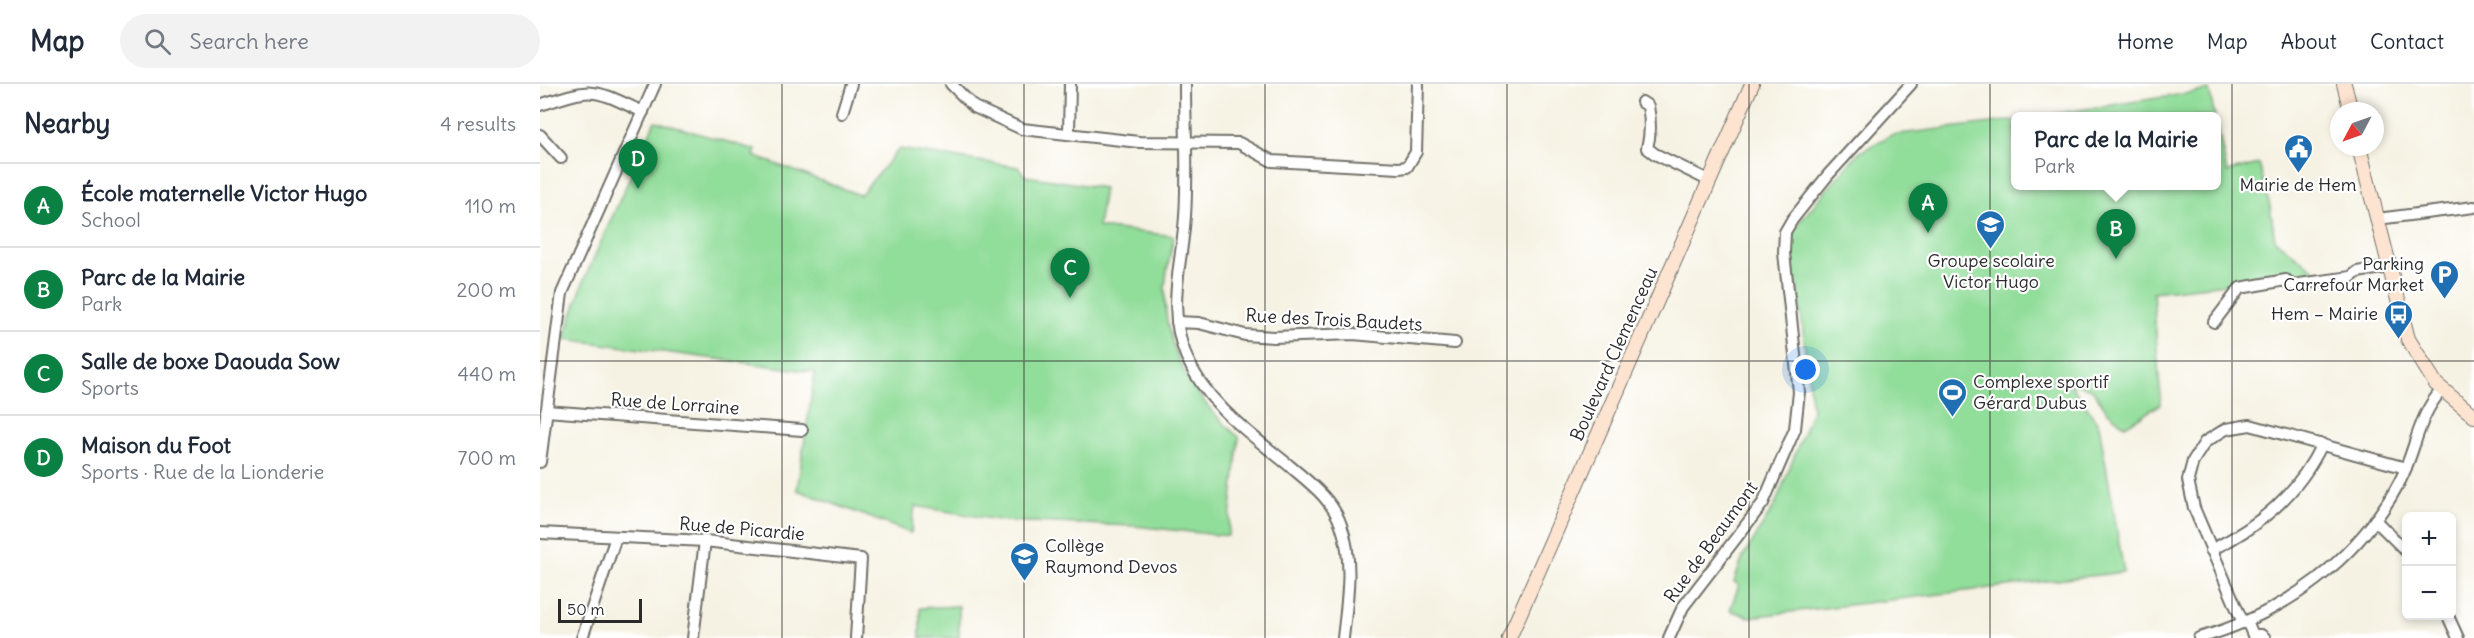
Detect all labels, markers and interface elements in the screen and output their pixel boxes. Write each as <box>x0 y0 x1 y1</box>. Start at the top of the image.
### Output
search box <box>120 14 540 68</box>
text: Map <box>30 23 84 59</box>
icon: search <box>141 25 174 58</box>
text: Search here <box>189 27 309 55</box>
text: Home <box>2117 28 2174 55</box>
text: Map <box>2207 28 2248 55</box>
text: About <box>2281 28 2337 55</box>
text: Contact <box>2370 28 2444 55</box>
north arrow <box>2330 102 2384 156</box>
text: Nearby <box>24 107 110 140</box>
text: 4 results <box>440 111 516 136</box>
popup <box>2011 112 2221 190</box>
text: Parc de la Mairie <box>2034 125 2198 153</box>
public building icon: Mairie de Hem <box>2282 132 2314 174</box>
pin: D <box>618 140 658 189</box>
text: Park <box>2034 153 2075 178</box>
place label: Mairie de Hem <box>2240 173 2357 196</box>
text: École maternelle Victor Hugo <box>81 179 367 207</box>
pin: A <box>1908 184 1948 233</box>
text: A <box>37 193 50 218</box>
text: 110 m <box>465 193 516 218</box>
text: School <box>81 207 141 232</box>
school or university icon: Groupe scolaire Victor Hugo <box>1975 208 2007 250</box>
pin: B <box>2096 210 2136 259</box>
pin: C <box>1050 248 1090 298</box>
place label: Groupe scolaire Victor Hugo <box>1927 249 2055 293</box>
place label: Parking Carrefour Market <box>2283 252 2424 296</box>
parking icon: Parking Carrefour Market <box>2429 258 2461 300</box>
text: Parc de la Mairie <box>81 263 245 291</box>
street label: Boulevard Clemenceau <box>1565 263 1662 444</box>
text: B <box>37 277 50 302</box>
text: 200 m <box>456 277 516 302</box>
text: Park <box>81 291 122 316</box>
bus stop icon: Hem – Mairie <box>2383 298 2415 340</box>
place label: Hem – Mairie <box>2271 302 2378 325</box>
street label: Rue des Trois Baudets <box>1245 303 1423 336</box>
text: Salle de boxe Daouda Sow <box>81 347 340 375</box>
your location <box>1791 355 1820 384</box>
text: C <box>37 361 50 386</box>
text: 440 m <box>457 361 516 386</box>
place label: Complexe sportif Gérard Dubus <box>1973 370 2110 414</box>
text: Sports <box>81 375 139 400</box>
sports icon: Complexe sportif Gérard Dubus <box>1936 376 1968 418</box>
street label: Rue de Lorraine <box>610 388 740 419</box>
text: Maison du Foot <box>81 431 231 459</box>
text: D <box>36 445 51 470</box>
text: 700 m <box>458 445 516 470</box>
text: Sports · Rue de la Lionderie <box>81 459 324 484</box>
street label: Rue de Beaumont <box>1659 476 1762 607</box>
street label: Rue de Picardie <box>678 512 806 545</box>
map controls <box>2402 512 2456 620</box>
button: + <box>2402 512 2456 566</box>
place label: Collège Raymond Devos <box>1045 534 1177 578</box>
school or university icon: Collège Raymond Devos <box>1008 540 1040 582</box>
button: − <box>2402 566 2456 620</box>
scale bar <box>558 596 642 624</box>
text: 50 m <box>567 599 605 619</box>

